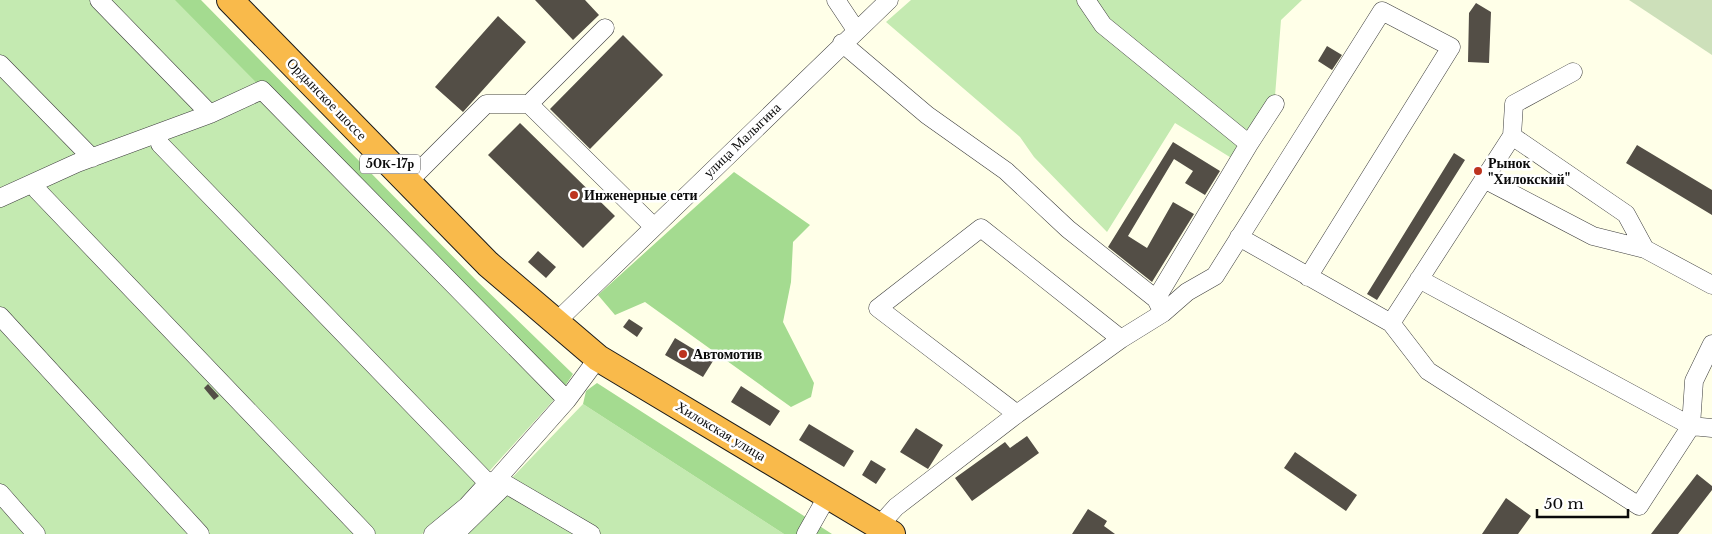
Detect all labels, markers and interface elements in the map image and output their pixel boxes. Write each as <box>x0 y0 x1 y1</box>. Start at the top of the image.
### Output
street label: Ордынское шоссе <box>283 54 371 144</box>
street label: улица Малыгина <box>700 98 785 181</box>
road number: 50К-17р <box>360 154 420 173</box>
place label: Рынок "Хилокский" <box>1488 154 1570 188</box>
marker: Рынок "Хилокский" <box>1472 165 1484 177</box>
place label: Инженерные сети <box>584 186 698 204</box>
marker: Инженерные сети <box>568 189 580 201</box>
place label: Автомотив <box>693 345 763 363</box>
marker: Автомотив <box>677 348 689 360</box>
street label: Хилокская улица <box>673 397 770 465</box>
scale bar <box>1537 486 1628 518</box>
text: 50 m <box>1544 494 1584 513</box>

